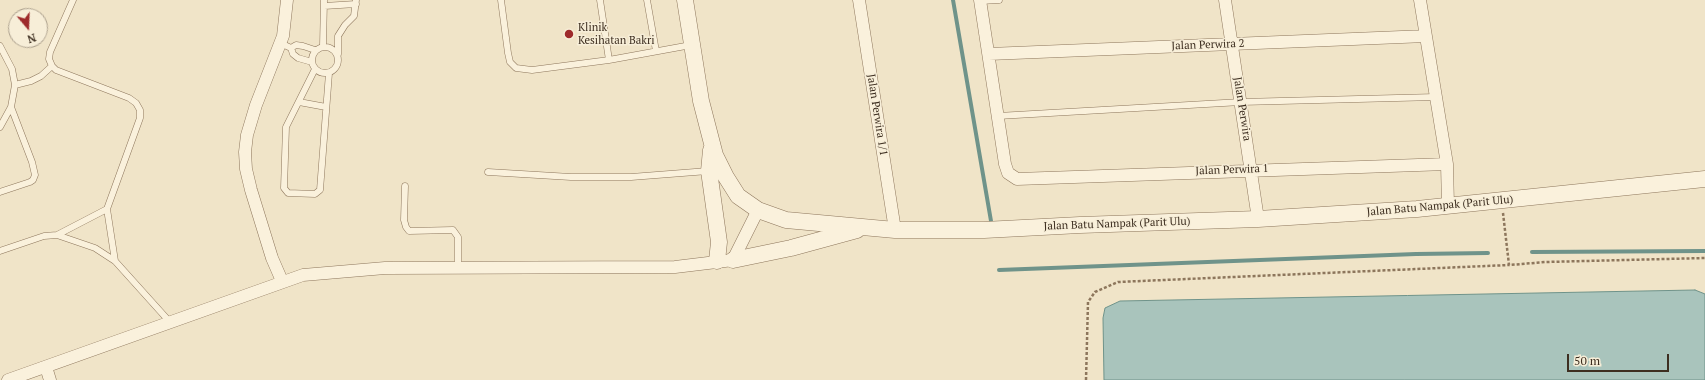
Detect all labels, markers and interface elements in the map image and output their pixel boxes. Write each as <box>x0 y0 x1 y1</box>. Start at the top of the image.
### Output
north arrow <box>8 8 48 48</box>
place label: Klinik Kesihatan Bakri <box>578 21 655 47</box>
marker: Klinik Kesihatan Bakri <box>563 28 575 40</box>
text: N <box>25 30 38 46</box>
street label: Jalan Perwira 2 <box>1171 37 1245 53</box>
street label: Jalan Perwira 1/1 <box>864 73 890 157</box>
street label: Jalan Perwira <box>1230 76 1254 142</box>
street label: Jalan Perwira 1 <box>1195 162 1269 178</box>
street label: Jalan Batu Nampak (Parit Ulu) <box>1366 193 1514 219</box>
street label: Jalan Batu Nampak (Parit Ulu) <box>1043 215 1191 233</box>
scale bar <box>1569 346 1671 372</box>
text: 50 m <box>1574 353 1600 368</box>

